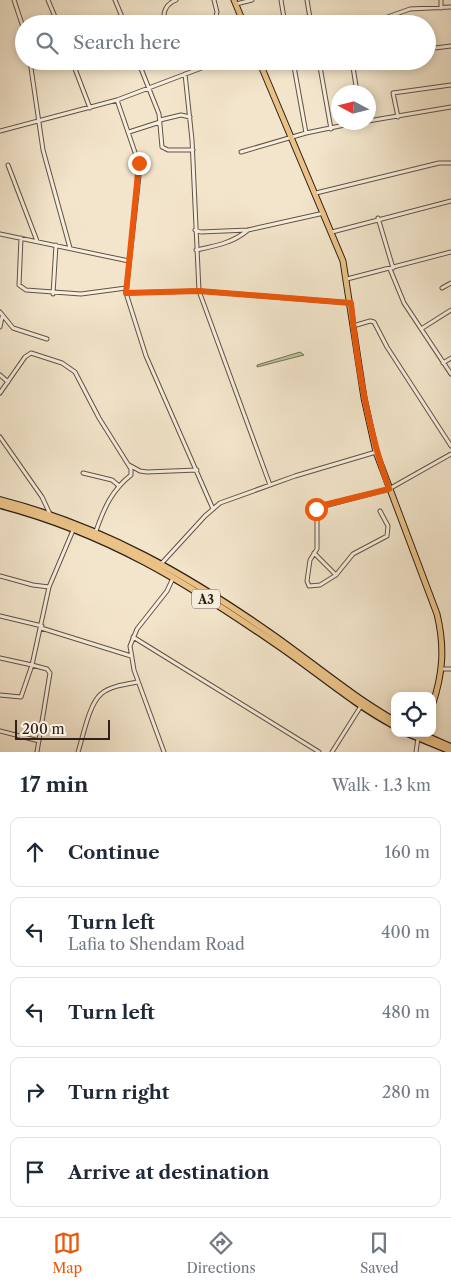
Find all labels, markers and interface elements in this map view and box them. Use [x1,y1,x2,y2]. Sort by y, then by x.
search box [15,15,436,70]
icon: search [33,29,61,57]
text: Search here [73,31,181,54]
north arrow [331,85,376,130]
route end [128,152,151,175]
route start [305,498,328,521]
road number: A3 [192,590,220,608]
map controls [391,692,436,737]
button: locate [391,692,436,737]
scale bar [15,717,110,740]
text: 200 m [22,720,65,738]
text: 17 min [20,772,88,797]
text: Walk · 1.3 km [332,775,431,795]
icon: ahead [21,838,49,866]
text: Continue [68,841,160,864]
text: 160 m [385,842,430,862]
text: Turn left [68,911,155,934]
icon: left [21,918,49,946]
text: 400 m [381,922,430,942]
text: Lafia to Shendam Road [68,934,245,954]
icon: left [21,998,49,1026]
text: Turn left [68,1001,155,1024]
text: 480 m [382,1002,430,1022]
icon: right [21,1078,49,1106]
text: Turn right [68,1081,169,1104]
text: 280 m [382,1082,430,1102]
icon: arrive [21,1158,49,1186]
text: Arrive at destination [68,1161,269,1184]
tab: Map [52,1229,82,1277]
tab: Directions [186,1229,256,1277]
tab: Saved [360,1229,399,1277]

